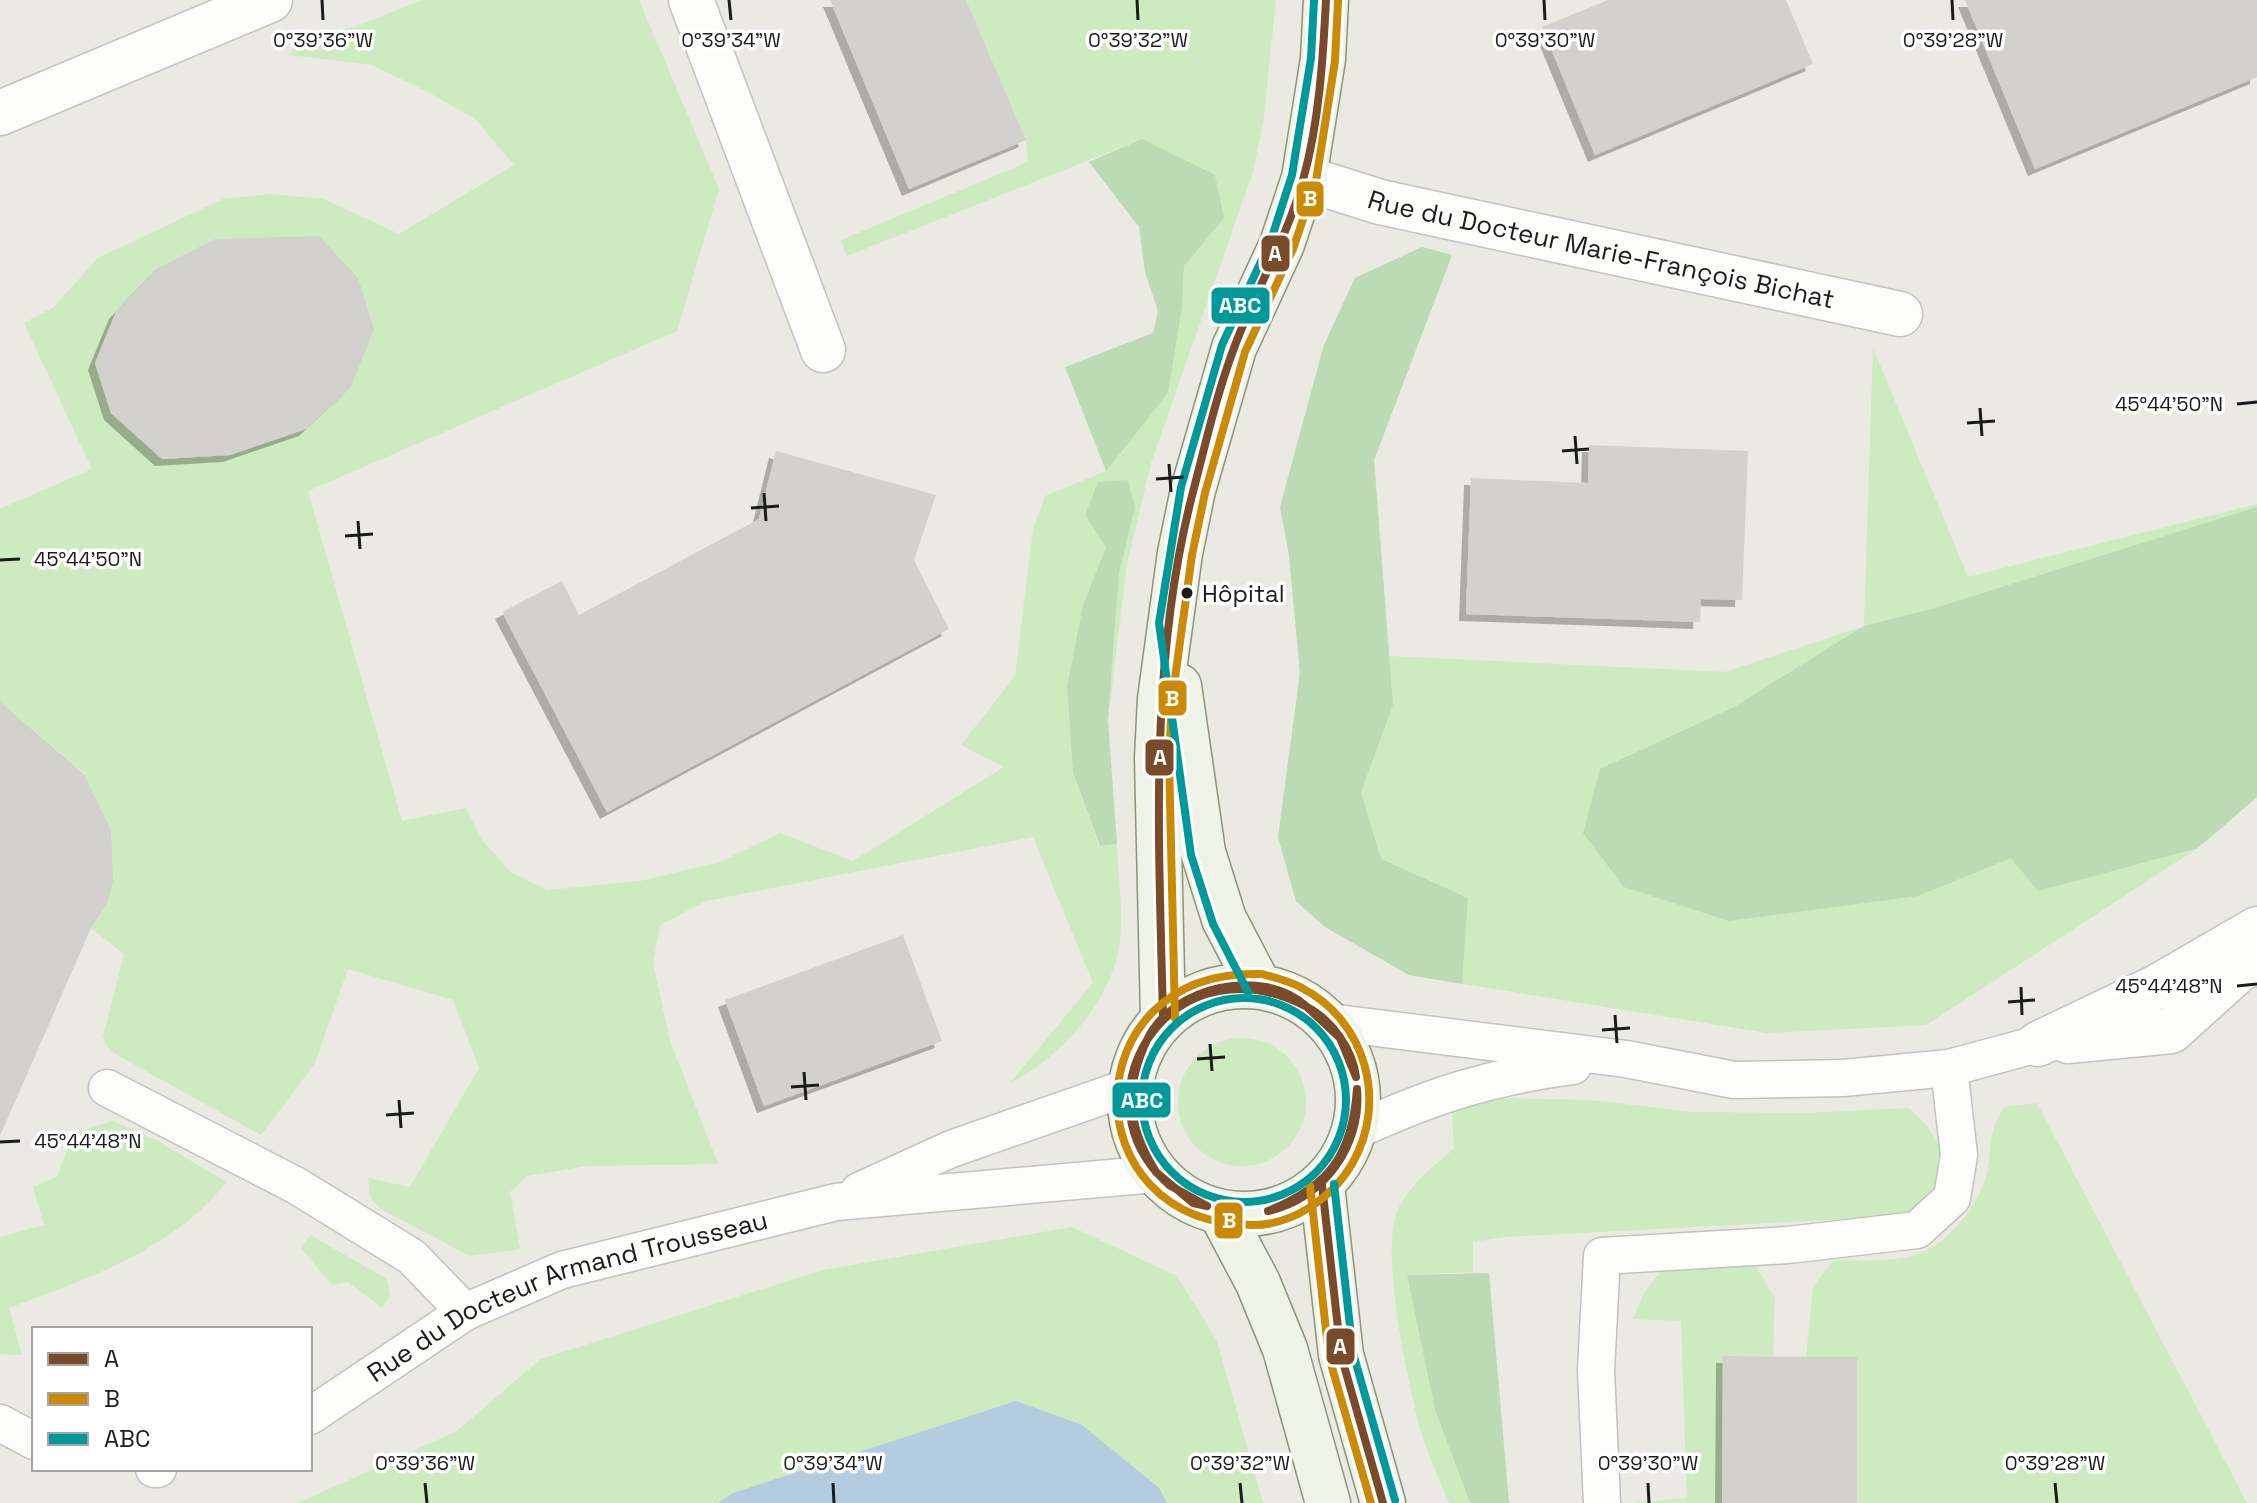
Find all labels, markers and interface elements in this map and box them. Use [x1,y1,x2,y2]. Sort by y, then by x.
text: 0°39'36"W [273,27,373,53]
text: 0°39'34"W [681,27,781,53]
text: 0°39'32"W [1088,27,1188,53]
text: 0°39'30"W [1495,27,1595,53]
text: 0°39'28"W [1903,27,2003,53]
line badge: B [1295,180,1325,218]
street label: Rue du Docteur Marie-François Bichat [1364,182,1838,316]
text: B [1303,184,1317,212]
line badge: A [1260,234,1291,273]
text: A [1268,239,1282,267]
line badge: ABC [1210,286,1271,325]
text: ABC [1219,291,1261,319]
text: 45°44'50"N [2115,391,2223,417]
text: 45°44'50"N [34,546,142,572]
place label: Hôpital [1202,578,1285,609]
marker: Hôpital [1179,585,1195,601]
line badge: B [1157,679,1188,717]
text: B [1165,684,1179,712]
line badge: A [1144,738,1175,777]
text: A [1153,743,1167,771]
text: 45°44'48"N [2115,973,2223,999]
line badge: ABC [1111,1081,1172,1119]
text: ABC [1121,1086,1163,1114]
text: 45°44'48"N [34,1128,142,1154]
line badge: B [1213,1201,1244,1240]
street label: Rue du Docteur Armand Trousseau [361,1203,771,1390]
text: B [1222,1206,1236,1234]
legend [32,1327,312,1471]
line badge: A [1325,1327,1356,1366]
text: A [1333,1332,1347,1360]
text: A [104,1343,119,1374]
text: B [104,1383,120,1414]
text: ABC [104,1423,150,1454]
text: 0°39'36"W [375,1450,475,1476]
text: 0°39'34"W [783,1450,883,1476]
text: 0°39'32"W [1190,1450,1290,1476]
text: 0°39'30"W [1598,1450,1698,1476]
text: 0°39'28"W [2005,1450,2105,1476]

